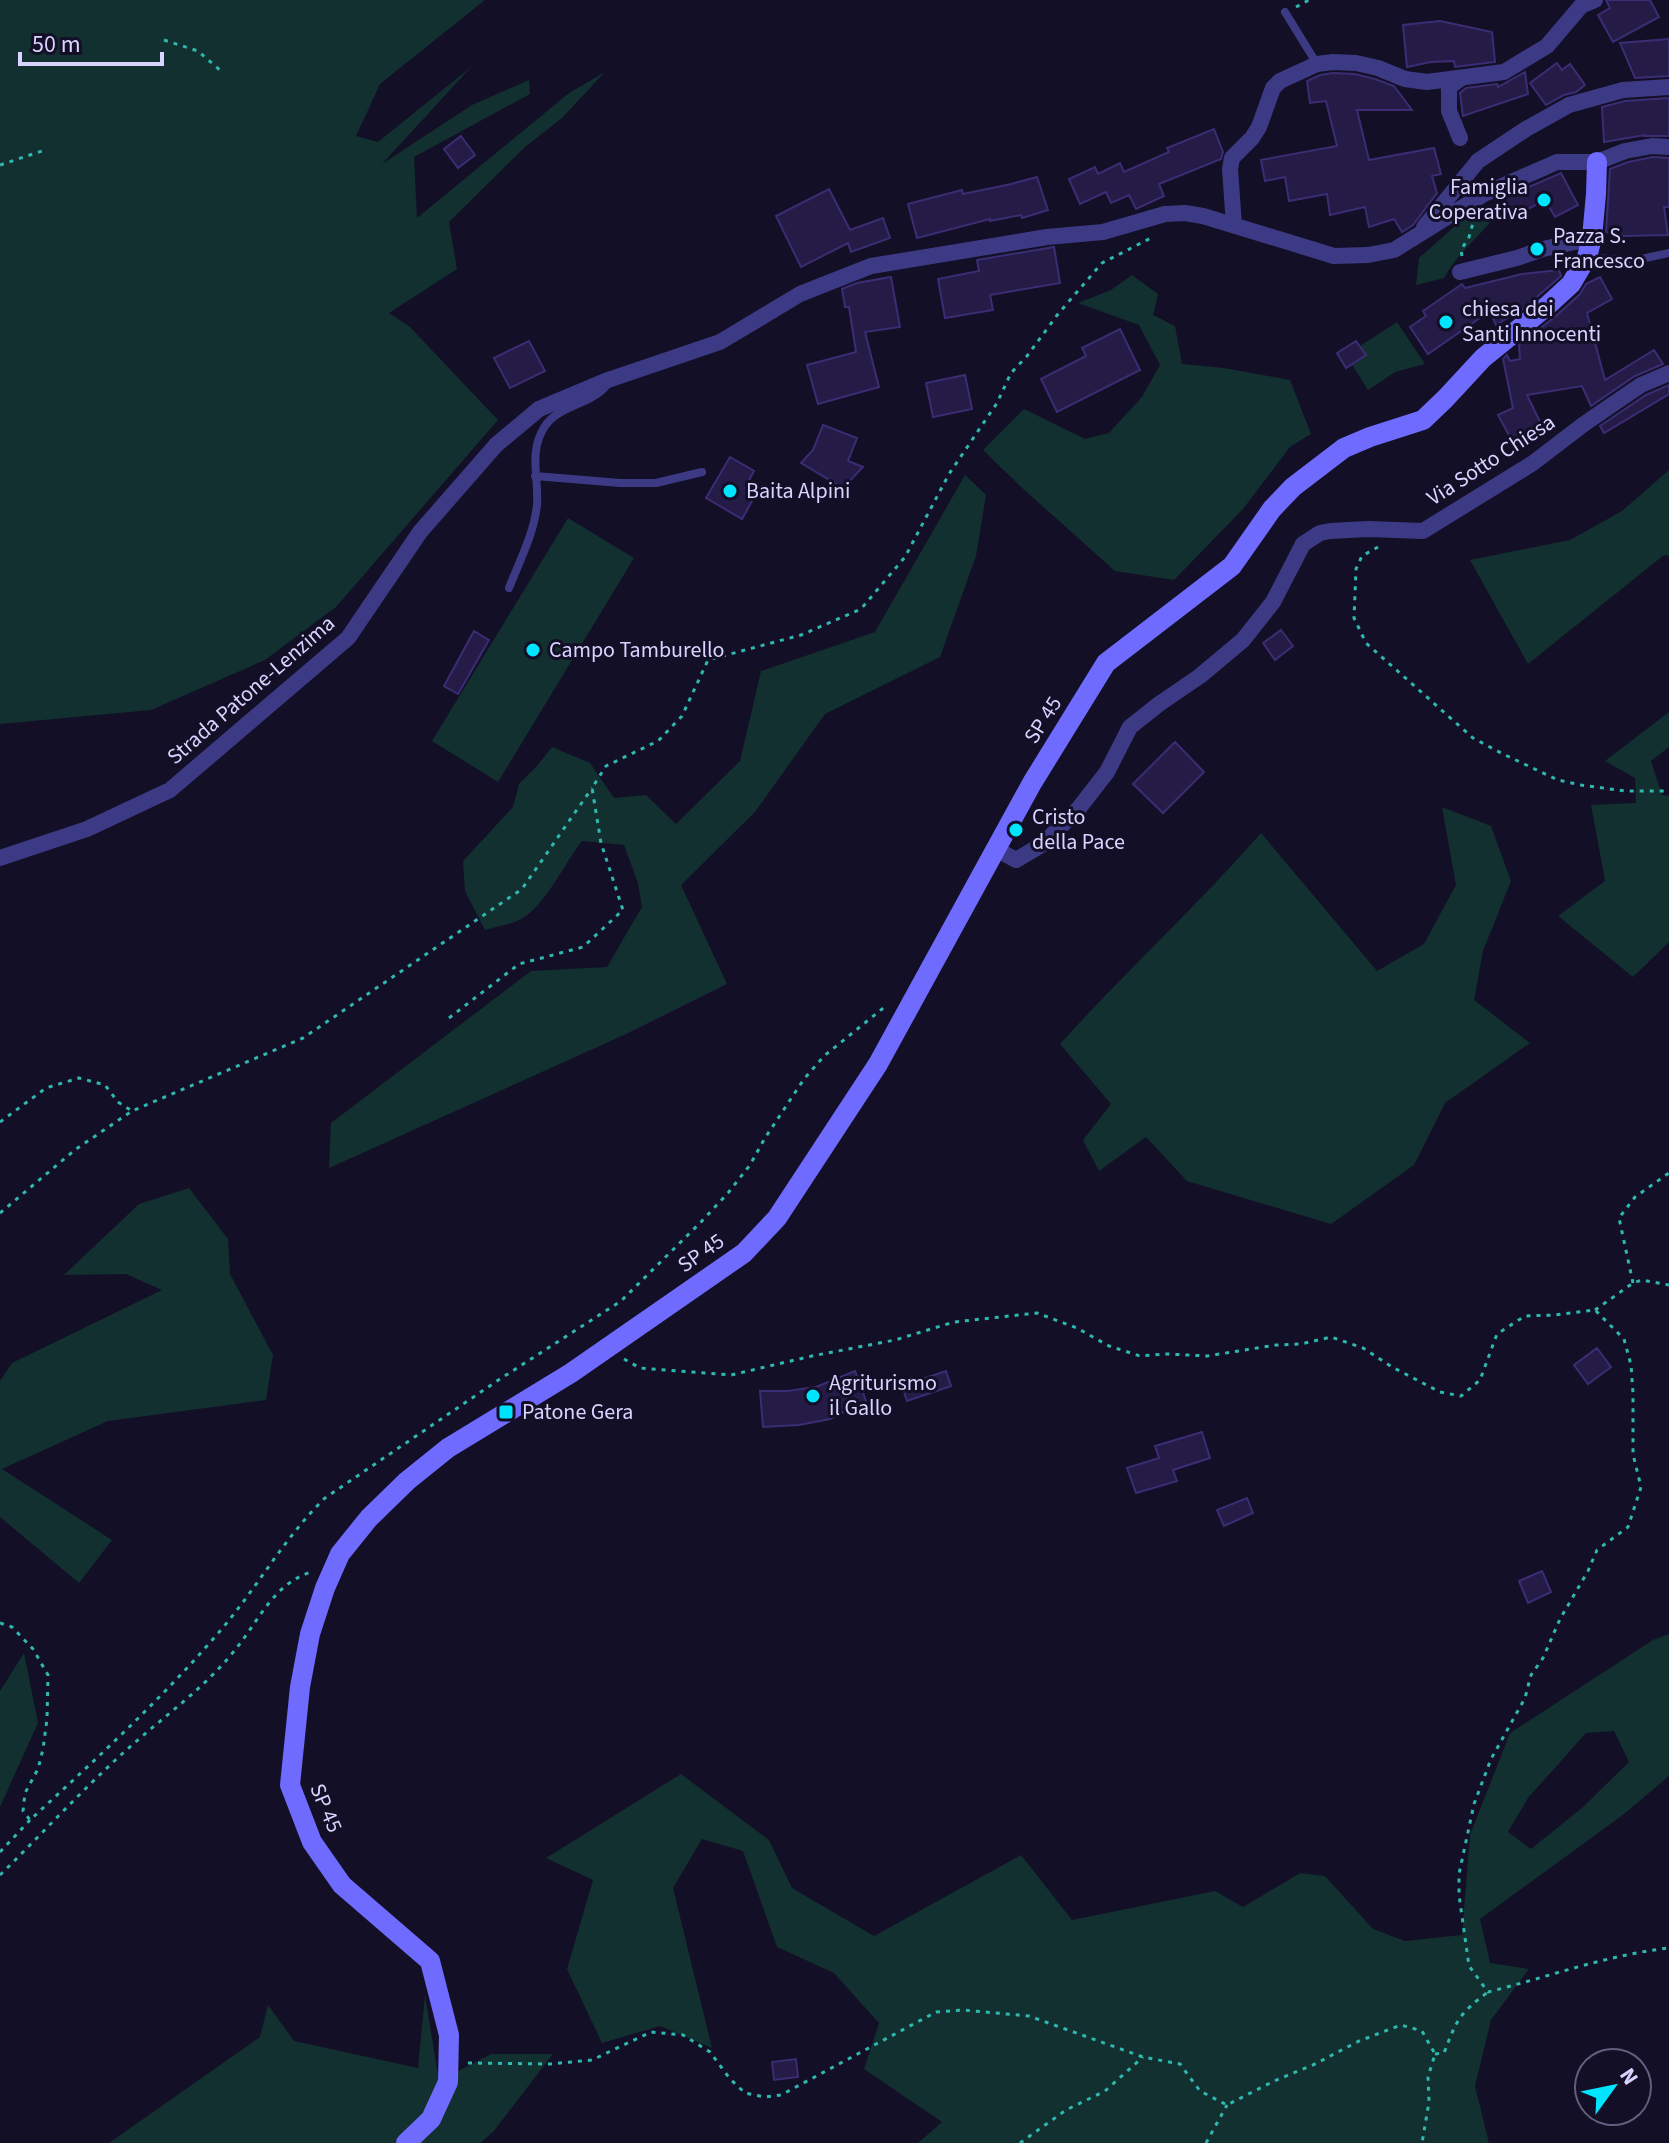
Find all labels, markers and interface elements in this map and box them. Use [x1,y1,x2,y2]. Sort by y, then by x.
scale bar [20,16,162,66]
text: 50 m [32,27,81,62]
place label: Famiglia Coperativa [1429,171,1528,228]
marker: Famiglia Coperativa [1535,191,1553,209]
place label: Pazza S. Francesco [1553,220,1645,277]
marker: Pazza S. Francesco [1528,240,1546,258]
place label: chiesa dei Santi Innocenti [1462,293,1601,350]
marker: chiesa dei Santi Innocenti [1437,313,1455,331]
street label: Via Sotto Chiesa [1421,407,1561,513]
place label: Baita Alpini [746,475,851,507]
marker: Baita Alpini [721,482,739,500]
street label: Strada Patone-Lenzima [160,608,342,772]
place label: Campo Tamburello [549,634,725,666]
marker: Campo Tamburello [524,641,542,659]
street label: SP 45 [1016,690,1070,750]
place label: Cristo della Pace [1032,801,1125,858]
marker: Cristo della Pace [1007,821,1025,839]
street label: SP 45 [671,1225,731,1281]
place label: Agriturismo il Gallo [829,1367,937,1424]
marker: Agriturismo il Gallo [804,1387,822,1405]
place label: Patone Gera [522,1396,633,1428]
marker: Patone Gera [497,1403,515,1421]
street label: SP 45 [301,1779,351,1837]
north arrow [1573,2047,1653,2127]
text: N [1612,2062,1646,2092]

